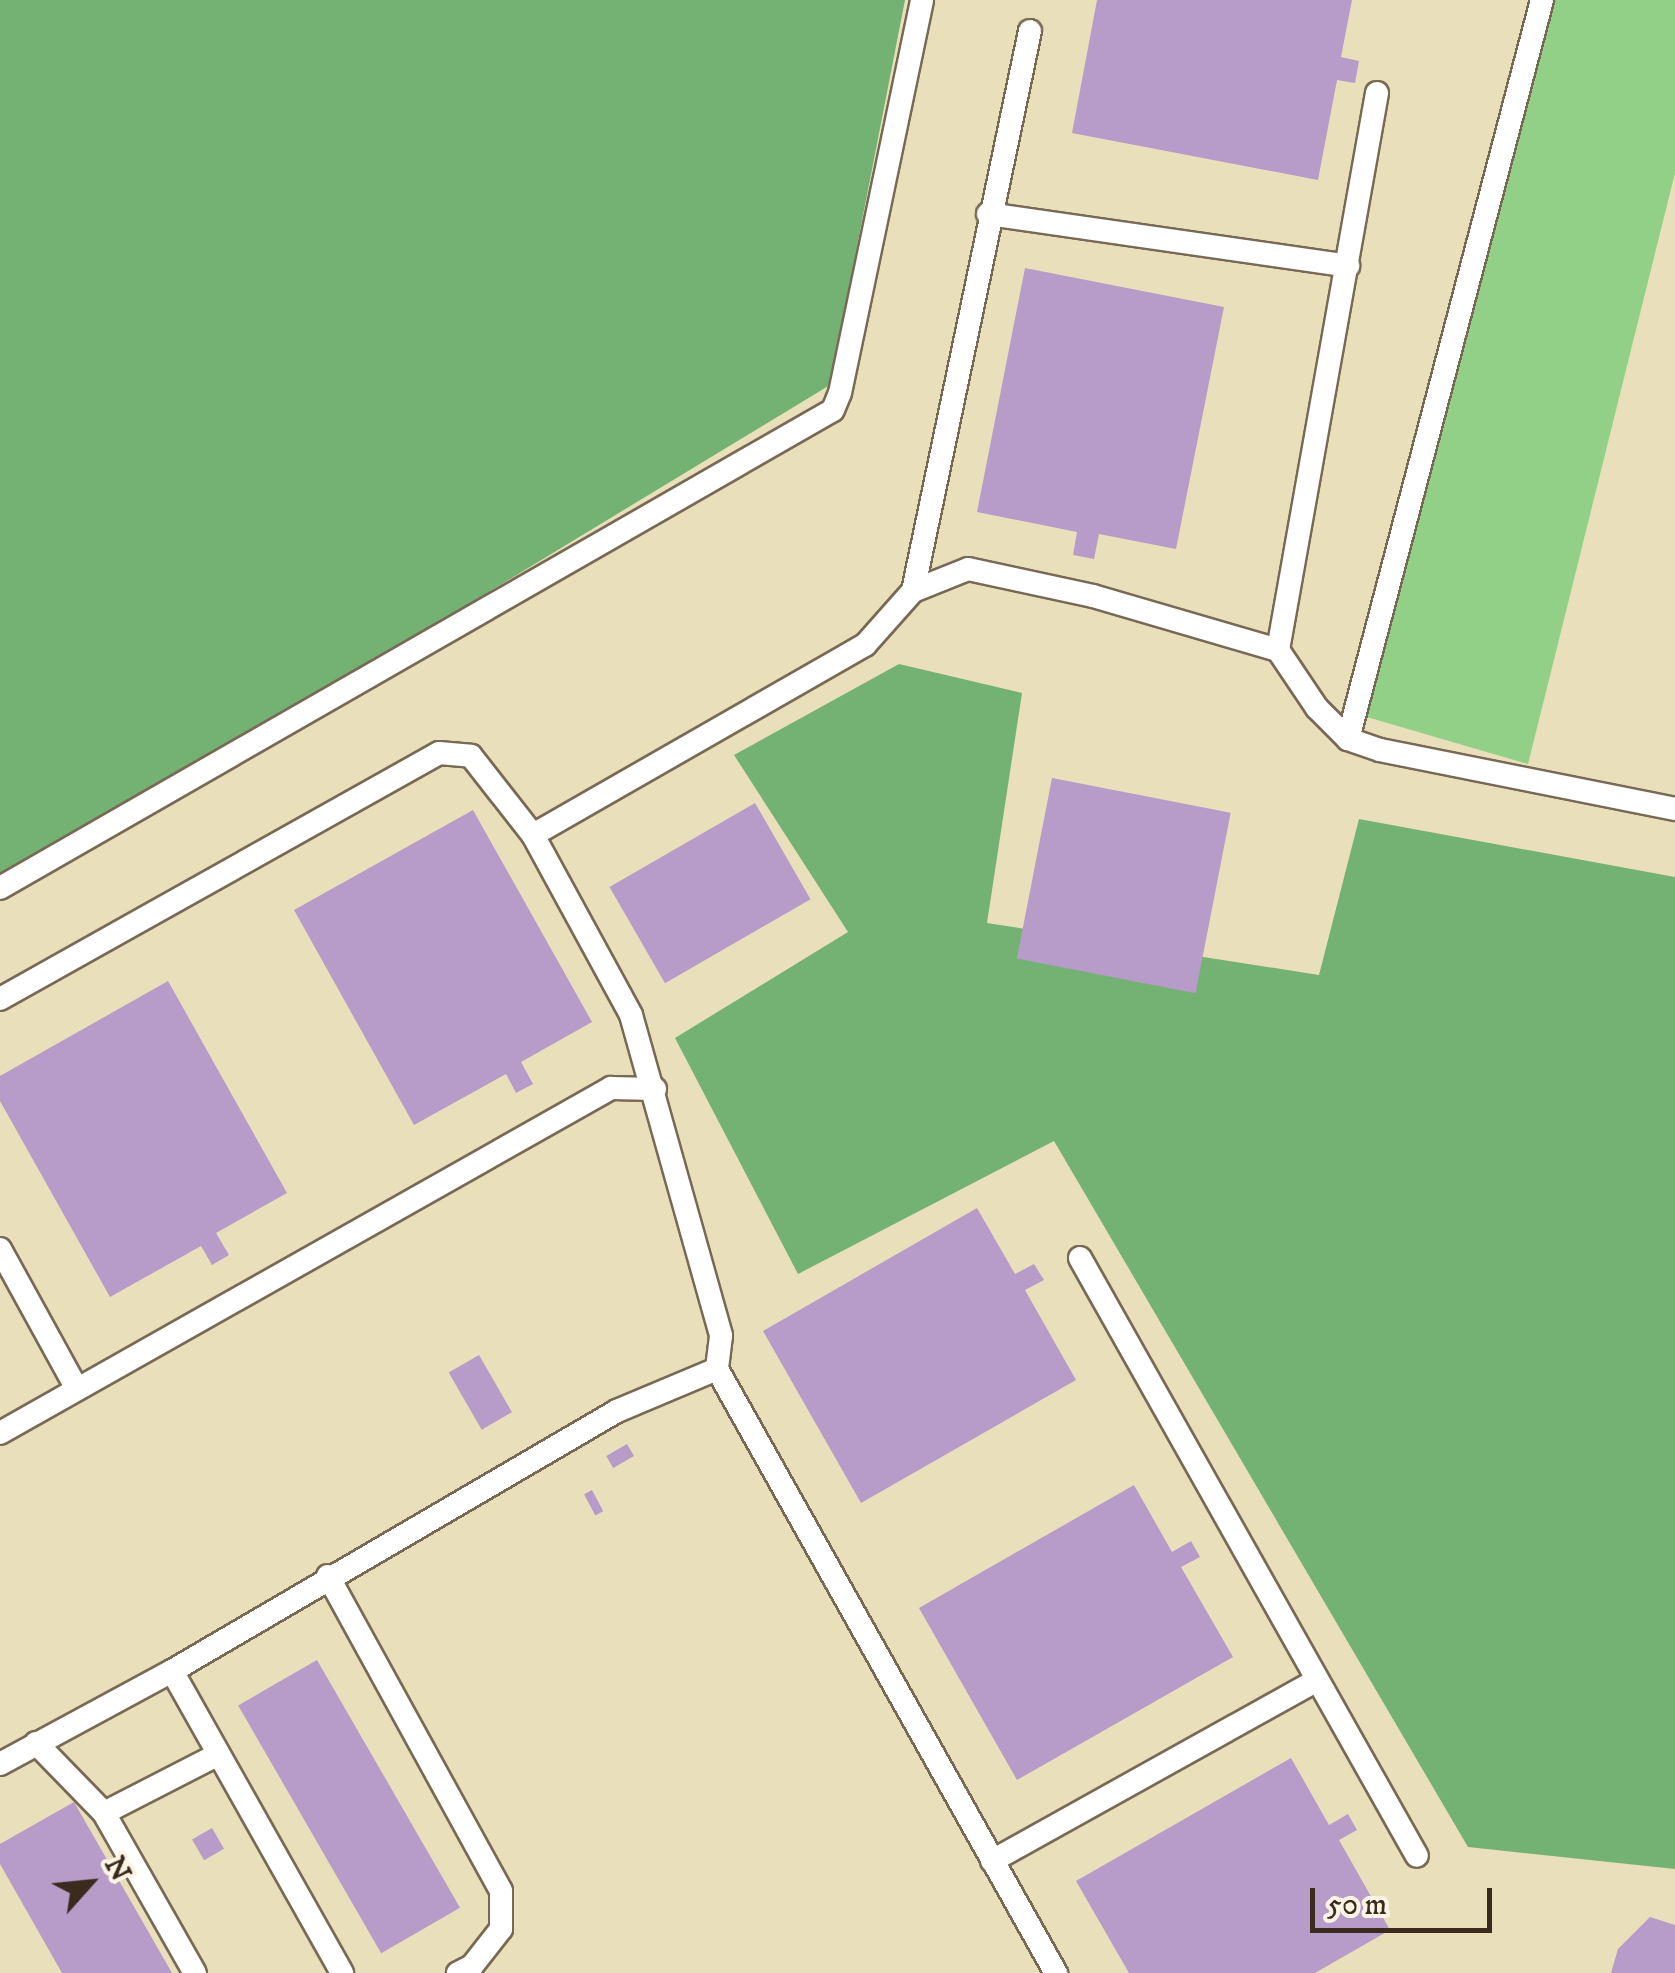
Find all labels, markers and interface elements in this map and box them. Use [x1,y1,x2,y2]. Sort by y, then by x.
north arrow [40,1833,140,1933]
text: N [96,1851,138,1887]
scale bar [1315,1868,1498,1930]
text: 50 m [1327,1887,1387,1924]

